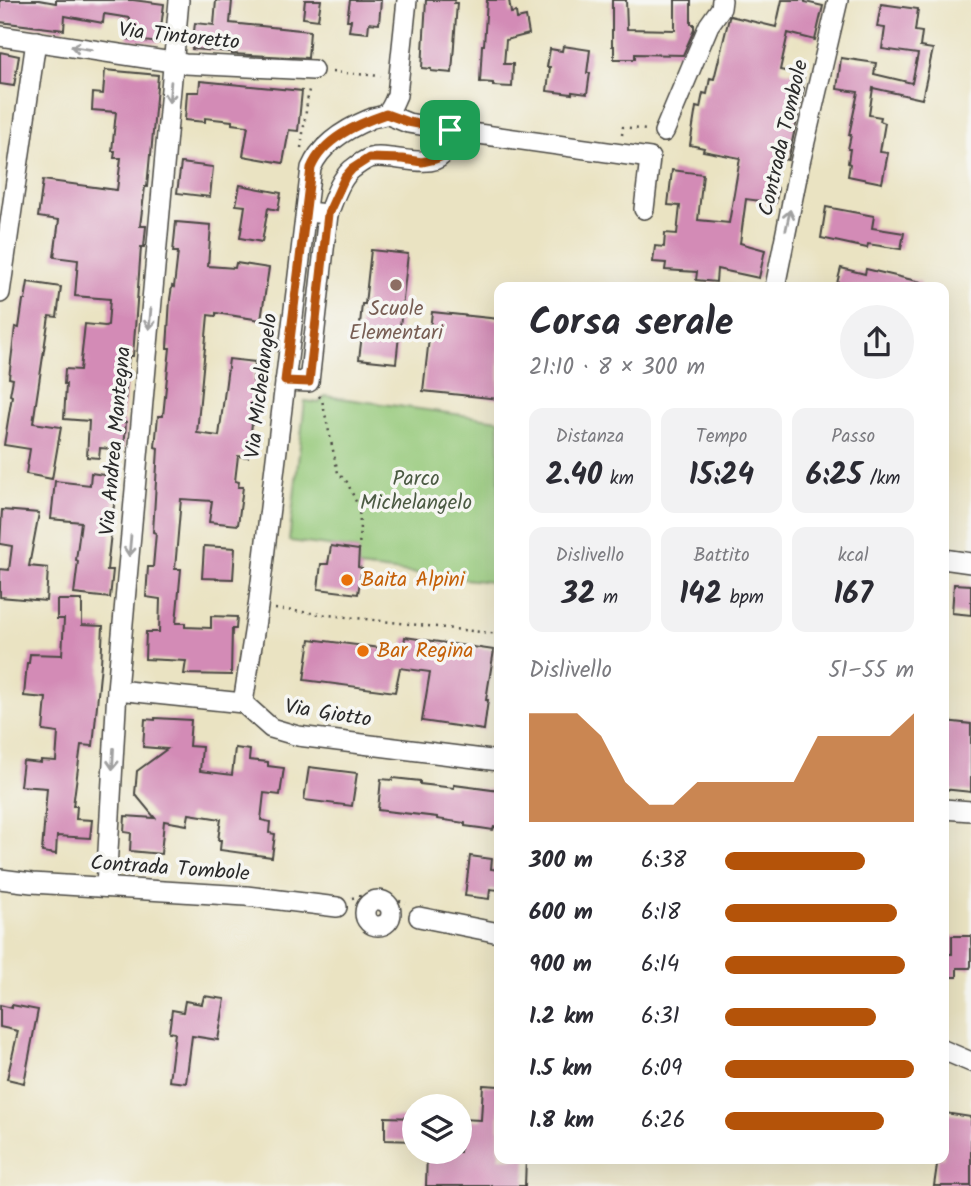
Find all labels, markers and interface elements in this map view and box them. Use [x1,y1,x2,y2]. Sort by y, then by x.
street label: Via Tintoretto [117,14,241,60]
one-way arrow [70,41,93,54]
street label: Contrada Tombole [750,56,818,219]
one-way arrow [163,81,176,103]
pin [420,100,480,160]
icon: arrive [431,111,469,149]
one-way arrow [782,209,796,232]
marker: Scuole Elementari [388,277,404,293]
place label: Scuole Elementari [349,293,444,350]
text: Corsa serale [529,294,733,354]
button: share [840,305,914,379]
one-way arrow [143,307,156,330]
street label: Via Michelangelo [237,311,287,461]
street label: Via Andrea Mantegna [91,345,141,537]
text: 21:10 · 8 × 300 m [529,350,705,386]
text: Distanza [556,422,624,452]
text: Tempo [696,422,747,452]
text: Passo [831,422,875,452]
text: 2.40 [546,452,602,500]
text: 15:24 [689,452,754,500]
text: 6:25 [806,452,862,500]
park label: Parco Michelangelo [360,463,472,520]
text: km [602,464,634,494]
text: /km [862,464,901,494]
one-way arrow [123,534,136,556]
text: Dislivello [556,541,624,571]
text: Battito [693,541,750,571]
text: kcal [838,541,869,571]
place label: Baita Alpini [361,564,466,597]
text: 32 [562,571,595,619]
text: 142 [679,571,722,619]
text: 167 [833,571,873,619]
marker: Baita Alpini [339,572,355,588]
text: m [595,583,618,613]
text: bpm [722,583,764,613]
place label: Bar Regina [377,635,473,668]
marker: Bar Regina [355,643,371,659]
text: Dislivello [529,653,612,689]
text: 51–55 m [828,653,914,689]
street label: Via Giotto [282,691,374,737]
one-way arrow [106,747,119,769]
text: 300 m [529,843,593,879]
text: 6:38 [641,843,686,879]
street label: Contrada Tombole [89,847,251,891]
text: 600 m [529,895,593,931]
text: 6:18 [641,895,681,931]
text: 900 m [529,947,592,983]
text: 6:14 [641,947,679,983]
text: 1.2 km [529,999,594,1035]
text: 6:31 [641,999,680,1035]
text: 1.5 km [529,1051,592,1087]
text: 6:09 [641,1051,682,1087]
map controls [402,1094,472,1164]
button: layers [402,1094,472,1164]
text: 1.8 km [529,1103,594,1139]
text: 6:26 [641,1103,686,1139]

